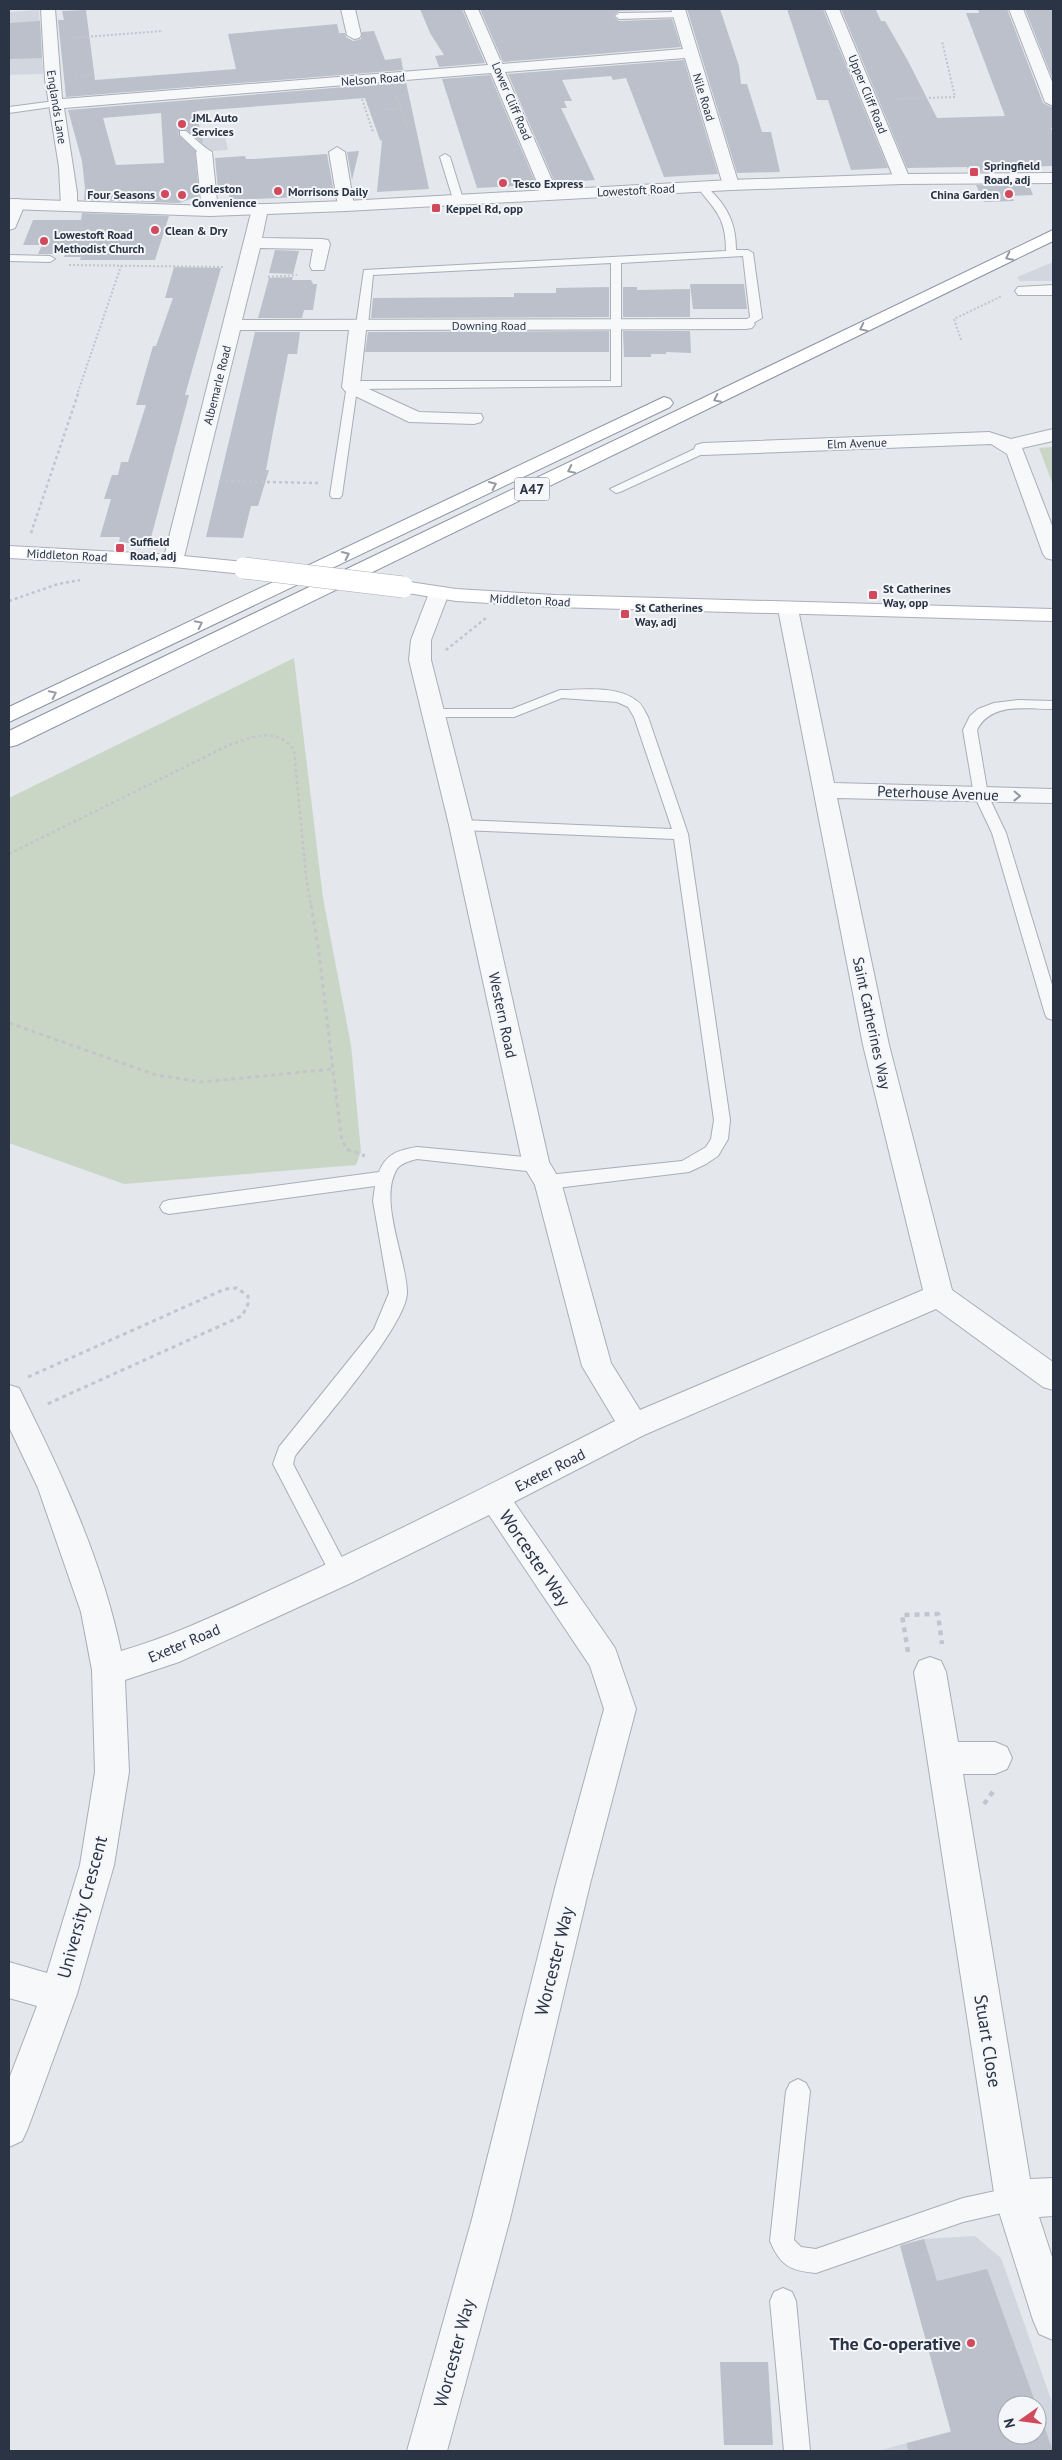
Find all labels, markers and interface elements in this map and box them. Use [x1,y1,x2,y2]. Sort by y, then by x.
street label: Upper Cliff Road [845,52,891,136]
street label: Lower Cliff Road [489,60,535,142]
street label: Englands Lane [44,69,70,145]
street label: Nelson Road [340,69,406,89]
street label: Nile Road [690,71,718,123]
place label: JML Auto Services [191,110,239,139]
marker: JML Auto Services [176,118,188,130]
place label: Springfield Road, adj [984,158,1040,187]
marker: Springfield Road, adj [968,166,980,178]
place label: Tesco Express [513,176,583,191]
marker: Tesco Express [497,177,509,189]
street label: Lowestoft Road [597,180,675,200]
place label: Gorleston Convenience [192,181,257,210]
place label: Morrisons Daily [288,184,368,199]
marker: Morrisons Daily [272,185,284,197]
place label: Four Seasons [87,187,155,202]
place label: China Garden [931,187,999,202]
marker: Four Seasons [159,188,171,200]
marker: China Garden [1003,188,1015,200]
marker: Gorleston Convenience [176,189,188,201]
place label: Keppel Rd, opp [446,201,523,216]
marker: Keppel Rd, opp [430,202,442,214]
place label: Clean & Dry [165,223,228,238]
marker: Clean & Dry [149,224,161,236]
place label: Lowestoft Road Methodist Church [54,227,144,256]
marker: Lowestoft Road Methodist Church [38,235,50,247]
one-way arrow [1006,250,1015,260]
street label: Downing Road [452,318,526,333]
one-way arrow [859,322,868,332]
street label: Albemarle Road [200,344,234,426]
one-way arrow [713,393,722,403]
street label: Elm Avenue [827,434,887,452]
one-way arrow [567,464,576,474]
road number: A47 [514,478,550,500]
one-way arrow [488,481,497,491]
place label: Suffield Road, adj [130,534,176,563]
marker: Suffield Road, adj [114,542,126,554]
street label: Middleton Road [26,545,108,565]
one-way arrow [341,550,350,561]
place label: St Catherines Way, opp [883,581,951,610]
marker: St Catherines Way, opp [867,589,879,601]
street label: Middleton Road [489,590,571,610]
place label: St Catherines Way, adj [635,600,703,629]
marker: St Catherines Way, adj [619,608,631,620]
one-way arrow [194,620,203,631]
one-way arrow [48,690,57,701]
street label: Peterhouse Avenue [877,781,999,805]
one-way arrow [1013,790,1021,801]
street label: Saint Catherines Way [849,955,895,1091]
street label: Western Road [485,970,521,1060]
street label: Exeter Road [512,1444,588,1496]
street label: Worcester Way [494,1505,576,1611]
street label: Exeter Road [145,1619,223,1667]
street label: University Crescent [52,1833,112,1981]
street label: Worcester Way [529,1904,579,2018]
street label: Stuart Close [969,1993,1007,2089]
street label: Worcester Way [428,2296,480,2410]
place label: The Co-operative [829,2332,961,2355]
marker: The Co-operative [965,2337,977,2349]
north arrow [997,2395,1047,2445]
text: N [1000,2417,1019,2430]

